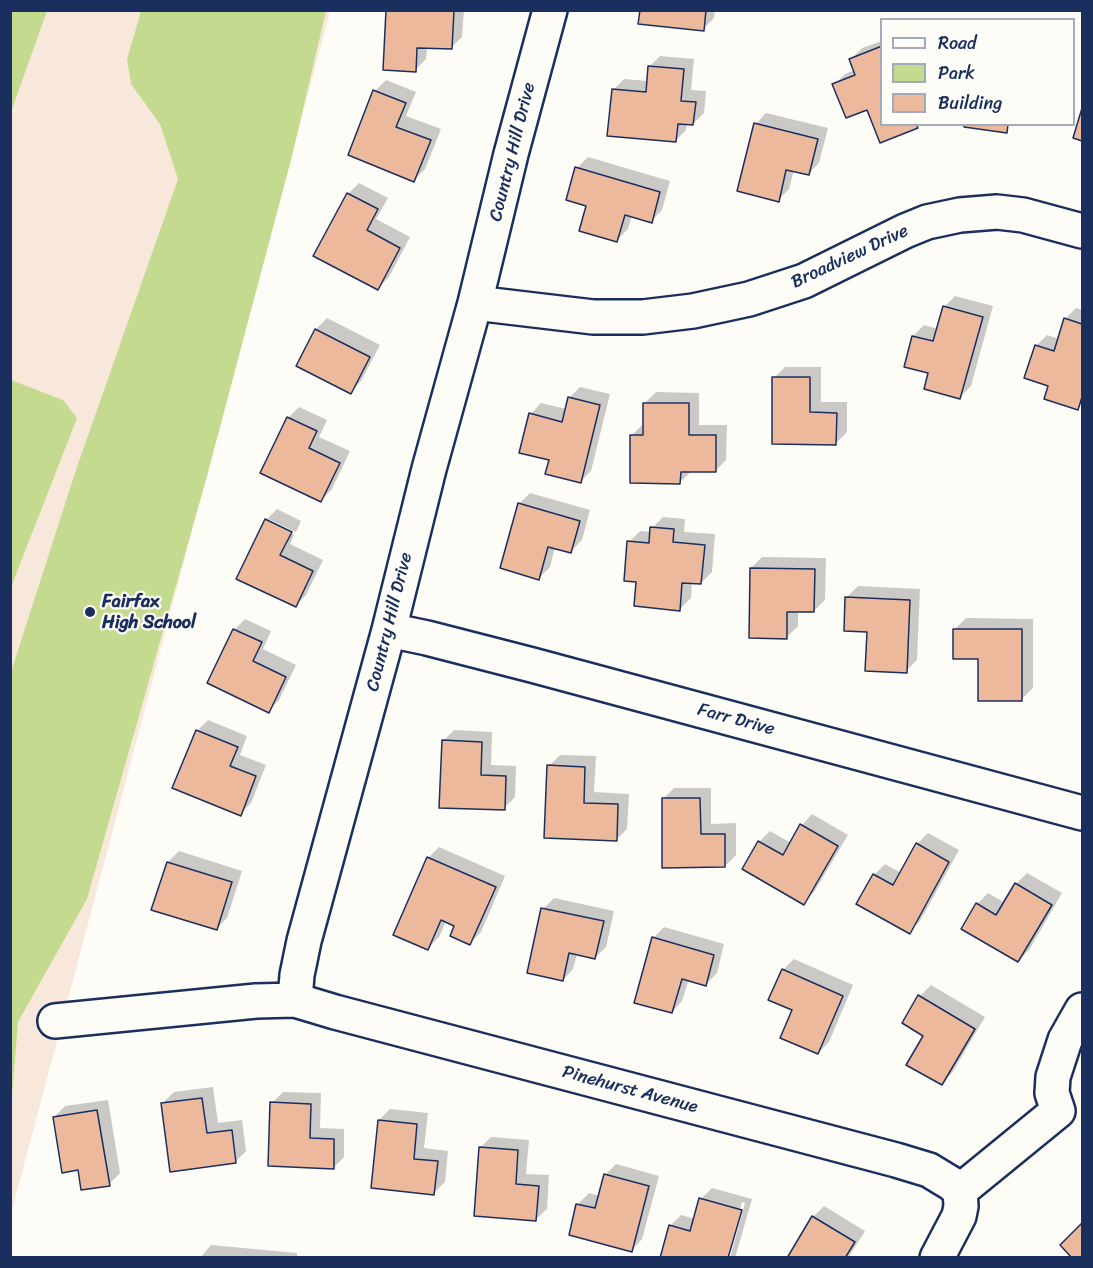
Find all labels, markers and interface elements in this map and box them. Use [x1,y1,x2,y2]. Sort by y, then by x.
legend [880,18,1075,126]
text: Road [938,27,977,59]
text: Park [938,57,975,89]
street label: Country Hill Drive [485,80,541,224]
text: Building [938,87,1002,119]
street label: Broadview Drive [788,220,912,294]
street label: Country Hill Drive [362,550,418,694]
place label: Fairfax High School [102,591,196,634]
marker: Fairfax High School [83,605,97,619]
street label: Farr Drive [695,699,777,741]
street label: Pinehurst Avenue [560,1062,700,1118]

